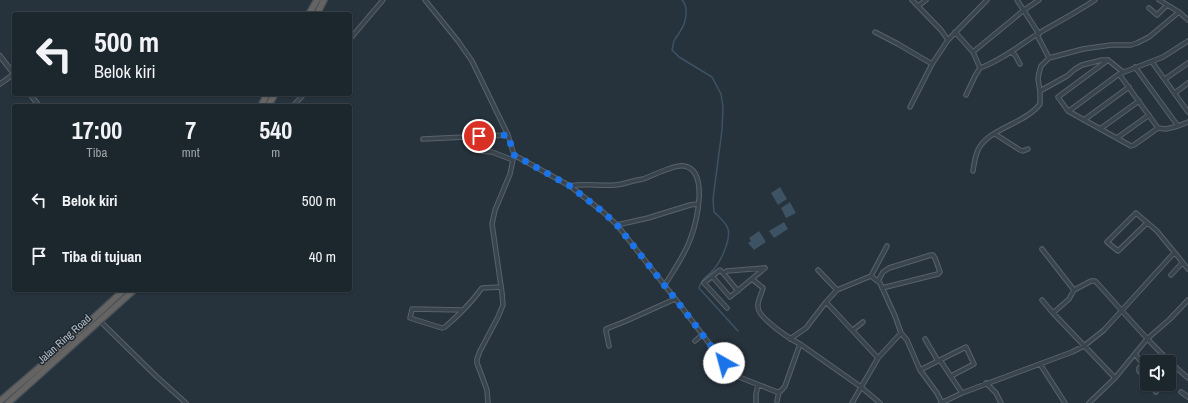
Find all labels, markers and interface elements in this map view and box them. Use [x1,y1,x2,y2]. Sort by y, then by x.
text: 500 m [94,23,159,61]
icon: left [28,28,80,80]
text: Belok kiri [94,59,156,84]
text: 17:00 [72,114,122,146]
text: 7 [185,114,196,146]
text: 540 [259,114,292,146]
pin [462,119,496,153]
icon: arrive [468,125,490,147]
text: Tiba [86,144,107,161]
text: mnt [182,144,200,161]
text: m [271,144,280,161]
icon: left [28,189,50,211]
text: Belok kiri [62,190,117,211]
text: 500 m [302,190,336,211]
icon: arrive [28,245,50,267]
text: Tiba di tujuan [62,246,142,267]
text: 40 m [309,246,336,267]
street label: Jalan Ring Road [34,311,94,367]
position arrow [703,342,745,384]
map controls [1140,355,1176,391]
button: sound [1140,355,1176,391]

